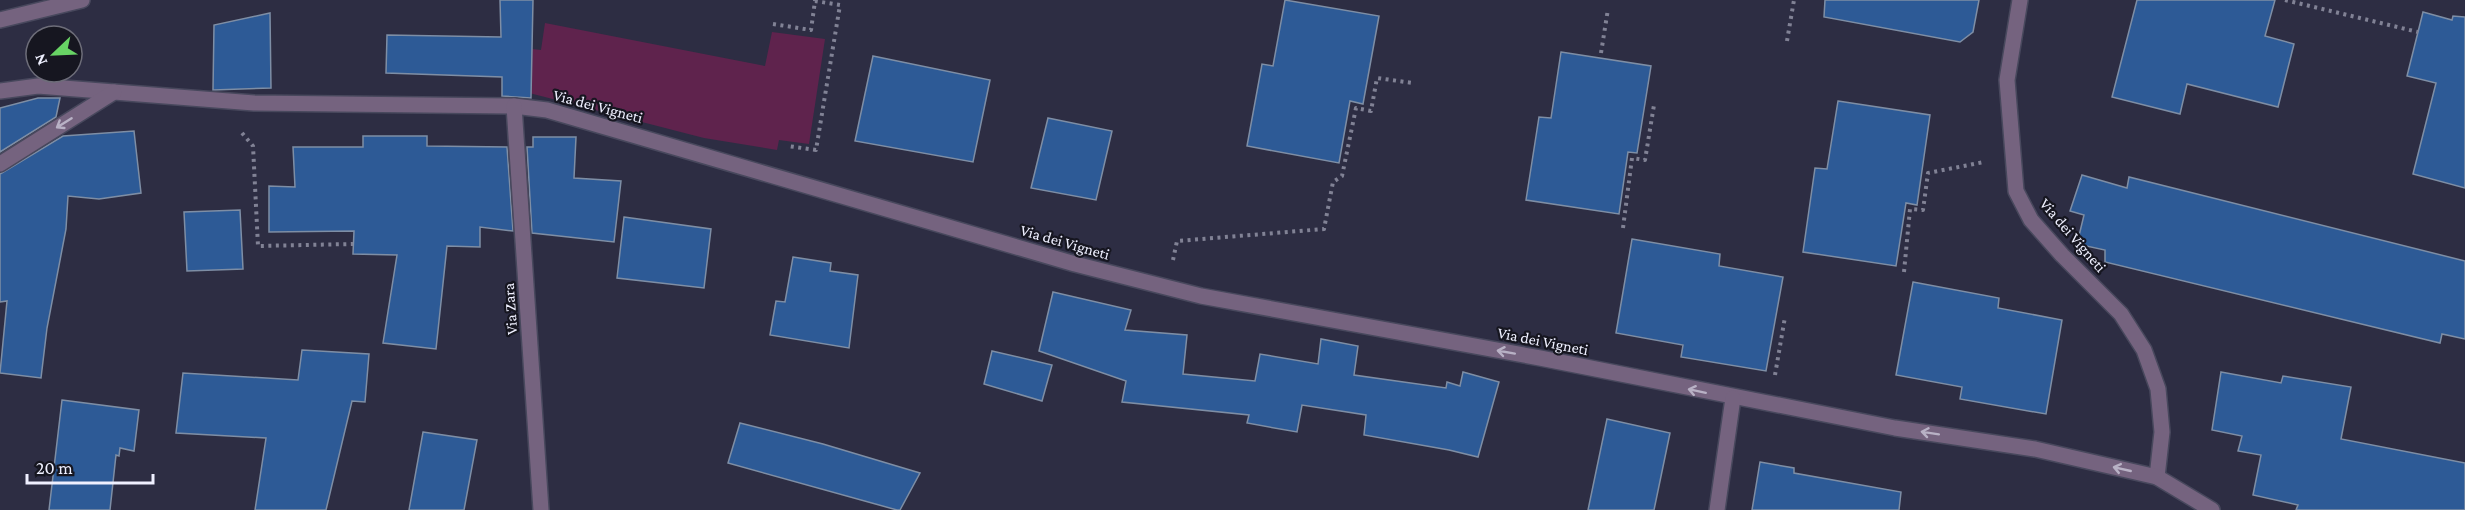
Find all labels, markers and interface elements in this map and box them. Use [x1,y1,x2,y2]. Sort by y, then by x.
north arrow [24,24,84,84]
text: N [31,51,51,68]
street label: Via dei Vigneti [551,86,645,127]
one-way arrow [56,118,73,130]
street label: Via dei Vigneti [2036,195,2110,276]
street label: Via dei Vigneti [1018,221,1112,264]
street label: Via Zara [500,282,520,336]
street label: Via dei Vigneti [1496,324,1590,359]
one-way arrow [1496,346,1516,357]
one-way arrow [1688,385,1707,396]
one-way arrow [1920,428,1940,439]
scale bar [27,447,153,485]
text: 20 m [36,458,73,478]
one-way arrow [2112,462,2131,474]

